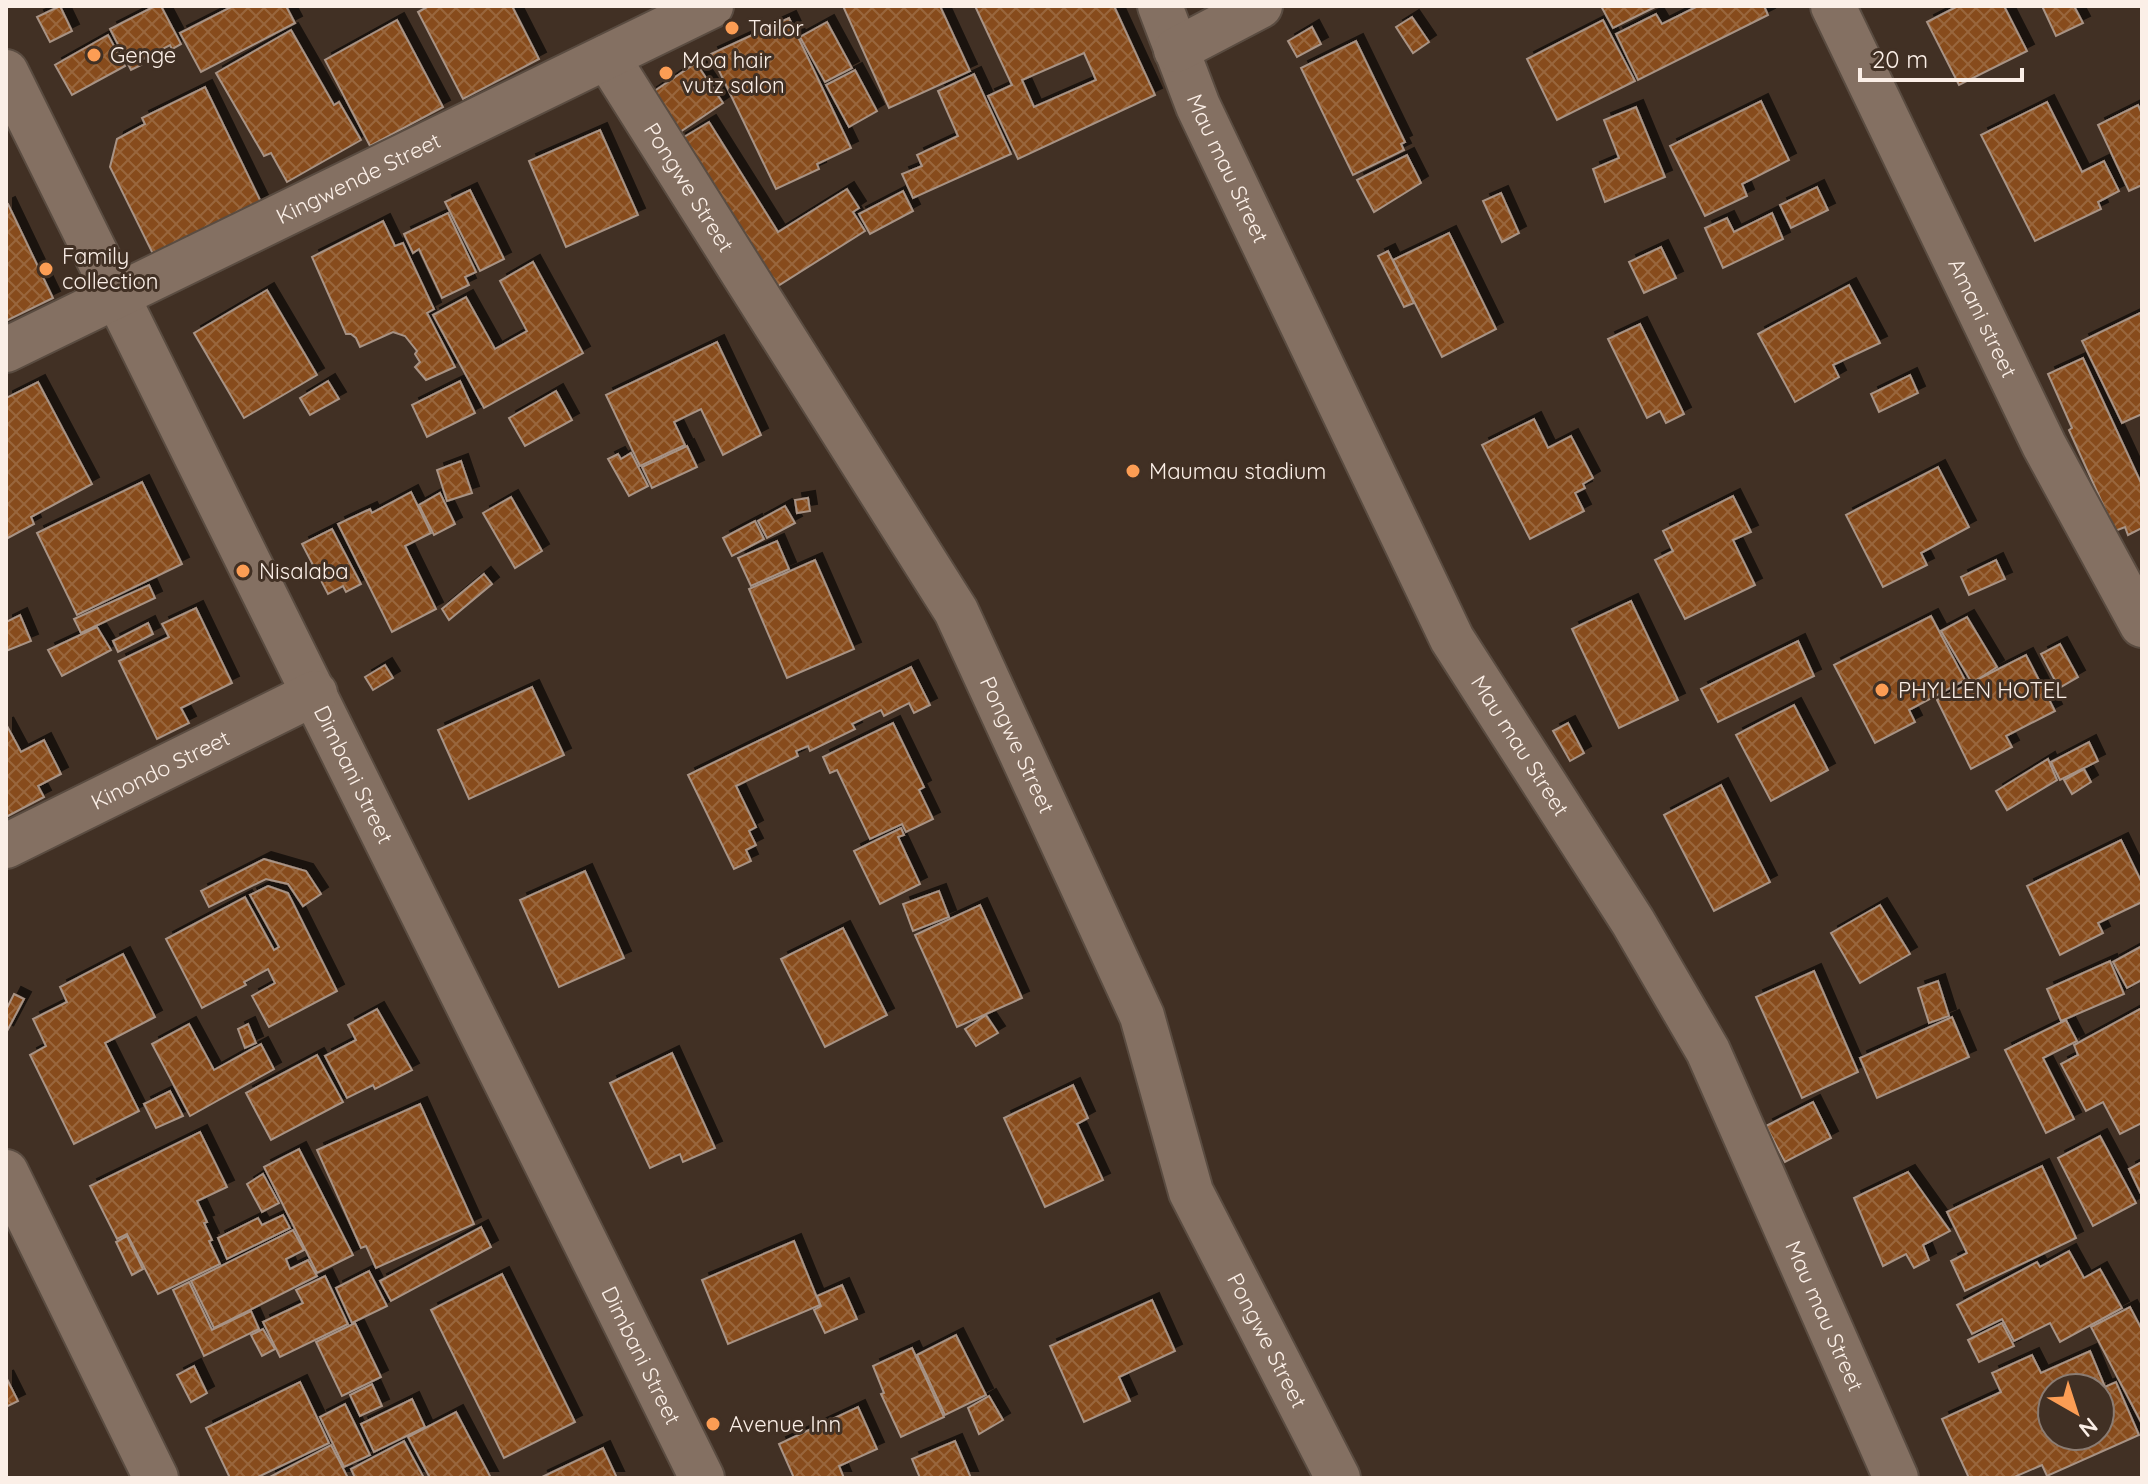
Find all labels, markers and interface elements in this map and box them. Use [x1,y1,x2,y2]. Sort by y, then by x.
place label: Tailor [748,14,804,42]
marker: Tailor [723,19,741,37]
scale bar [1860,32,2022,82]
place label: Genge [110,41,176,69]
text: 20 m [1872,44,1928,74]
marker: Genge [85,46,103,64]
place label: Moa hair vutz salon [682,46,785,99]
marker: Moa hair vutz salon [657,64,675,82]
street label: Mau mau Street [1181,90,1275,247]
street label: Pongwe Street [638,117,740,257]
street label: Kingwende Street [271,126,445,230]
place label: Family collection [62,242,159,295]
street label: Amani street [1942,254,2024,382]
marker: Family collection [37,260,55,278]
place label: Maumau stadium [1149,457,1326,485]
marker: Maumau stadium [1124,462,1142,480]
place label: Nisalaba [259,557,349,585]
marker: Nisalaba [234,562,252,580]
street label: Mau mau Street [1465,670,1576,821]
street label: Pongwe Street [974,672,1061,818]
place label: PHYLLEN HOTEL [1898,676,2067,704]
marker: PHYLLEN HOTEL [1873,681,1891,699]
street label: Dimbani Street [308,701,400,848]
street label: Kinondo Street [86,724,234,816]
street label: Mau mau Street [1779,1236,1870,1396]
street label: Pongwe Street [1221,1268,1314,1413]
street label: Dimbani Street [595,1282,687,1429]
north arrow [2036,1372,2116,1452]
place label: Avenue Inn [729,1410,841,1438]
text: N [2073,1412,2104,1444]
marker: Avenue Inn [704,1415,722,1433]

